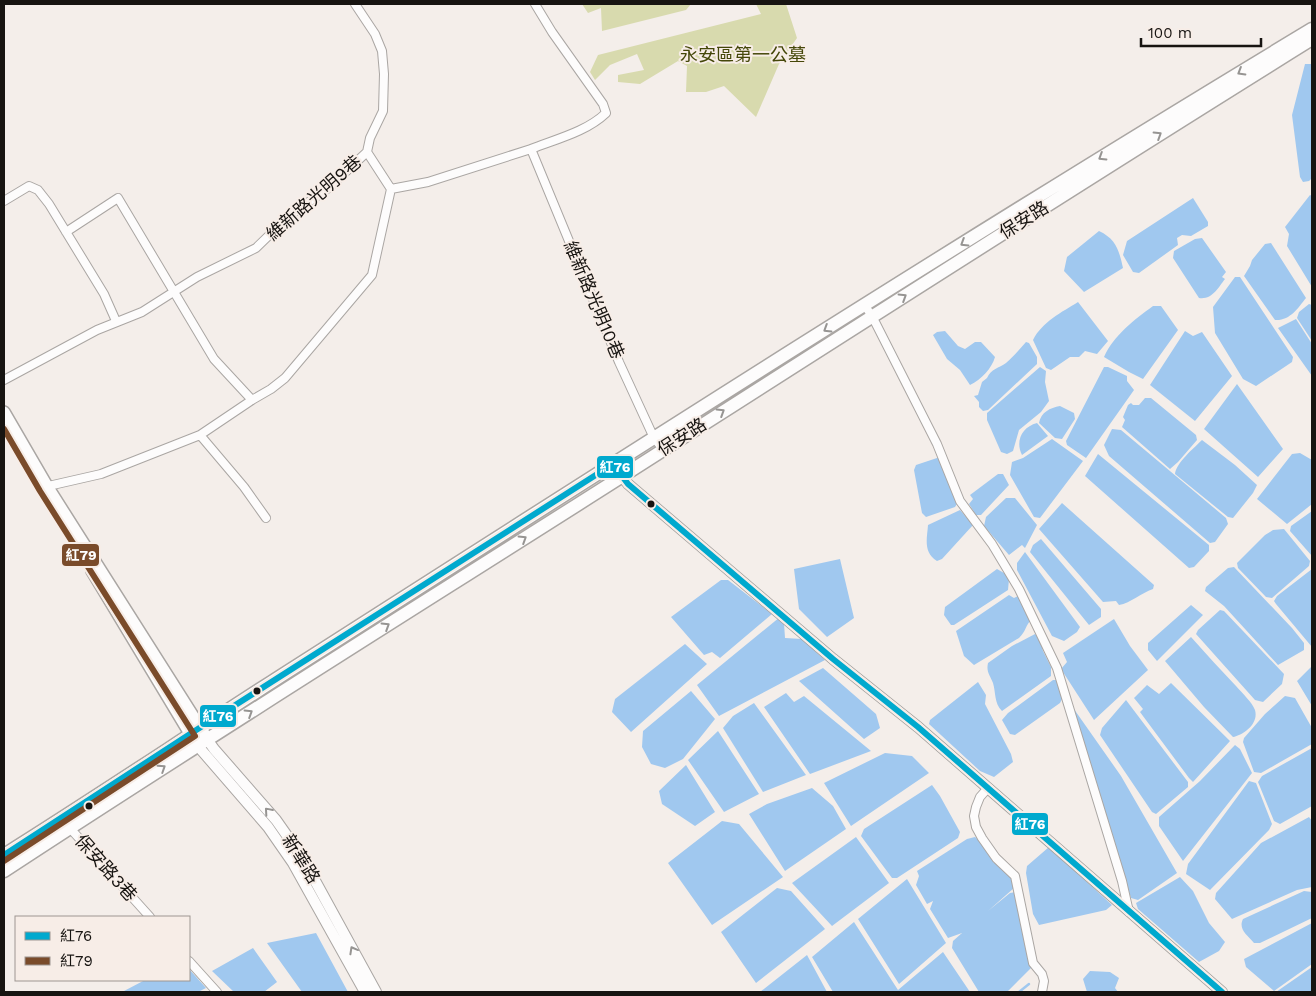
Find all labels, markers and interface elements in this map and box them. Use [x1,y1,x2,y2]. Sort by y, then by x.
scale bar [1141,15,1261,47]
text: 100 m [1148,24,1192,42]
park label: 永安區第一公墓 [680,44,806,65]
one-way arrow [1237,65,1246,75]
one-way arrow [1153,132,1162,141]
street label: 維新路光明9巷 [262,151,366,245]
one-way arrow [1099,151,1108,160]
street label: 保安路 [995,196,1052,243]
one-way arrow [961,237,970,247]
street label: 維新路光明10巷 [560,238,629,362]
one-way arrow [897,293,906,303]
one-way arrow [823,323,832,333]
one-way arrow [716,409,725,418]
street label: 保安路 [653,413,710,460]
line badge: 紅76 [596,455,634,479]
text: 紅76 [600,459,631,475]
unlabelled marker [646,499,656,509]
one-way arrow [518,535,527,545]
line badge: 紅79 [61,543,100,567]
text: 紅79 [65,547,97,563]
one-way arrow [381,622,390,632]
unlabelled marker [252,686,262,696]
line badge: 紅76 [199,704,237,728]
text: 紅76 [203,708,234,724]
one-way arrow [243,709,252,719]
one-way arrow [156,765,166,774]
unlabelled marker [84,801,94,811]
one-way arrow [265,808,274,817]
line badge: 紅76 [1011,812,1049,836]
text: 紅76 [1015,816,1046,832]
street label: 保安路3巷 [71,830,142,905]
street label: 新華路 [278,830,325,887]
legend [15,916,190,981]
text: 紅76 [60,927,92,945]
one-way arrow [349,946,359,955]
text: 紅79 [60,952,93,970]

